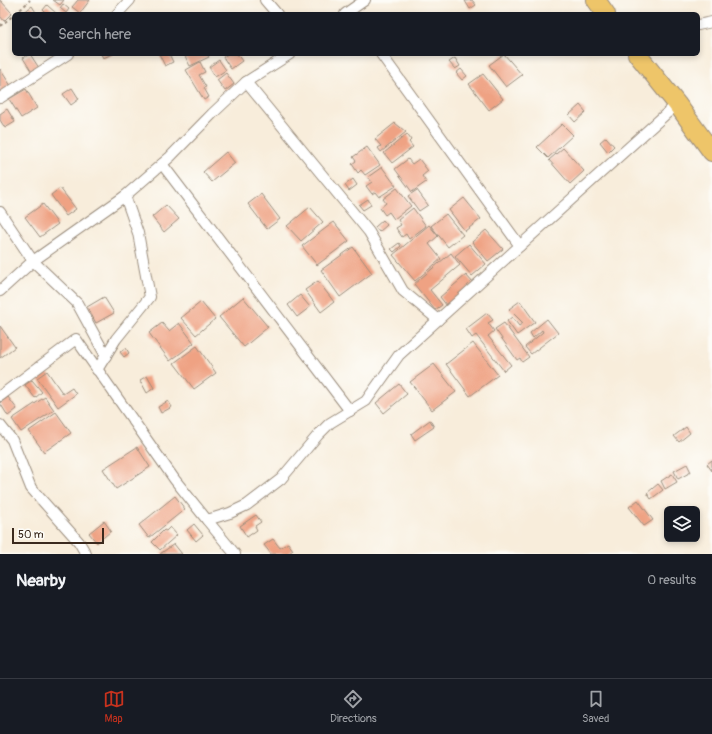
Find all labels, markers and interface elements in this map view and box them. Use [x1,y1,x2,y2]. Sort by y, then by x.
search box [12,12,700,56]
icon: search [26,23,48,45]
text: Search here [58,25,131,44]
map controls [664,506,700,542]
button: layers [664,506,700,542]
scale bar [12,526,104,545]
text: 50 m [18,528,44,541]
text: Nearby [16,570,65,591]
text: 0 results [647,572,696,588]
tab: Map [103,688,125,725]
tab: Directions [330,688,377,725]
tab: Saved [582,688,609,725]

